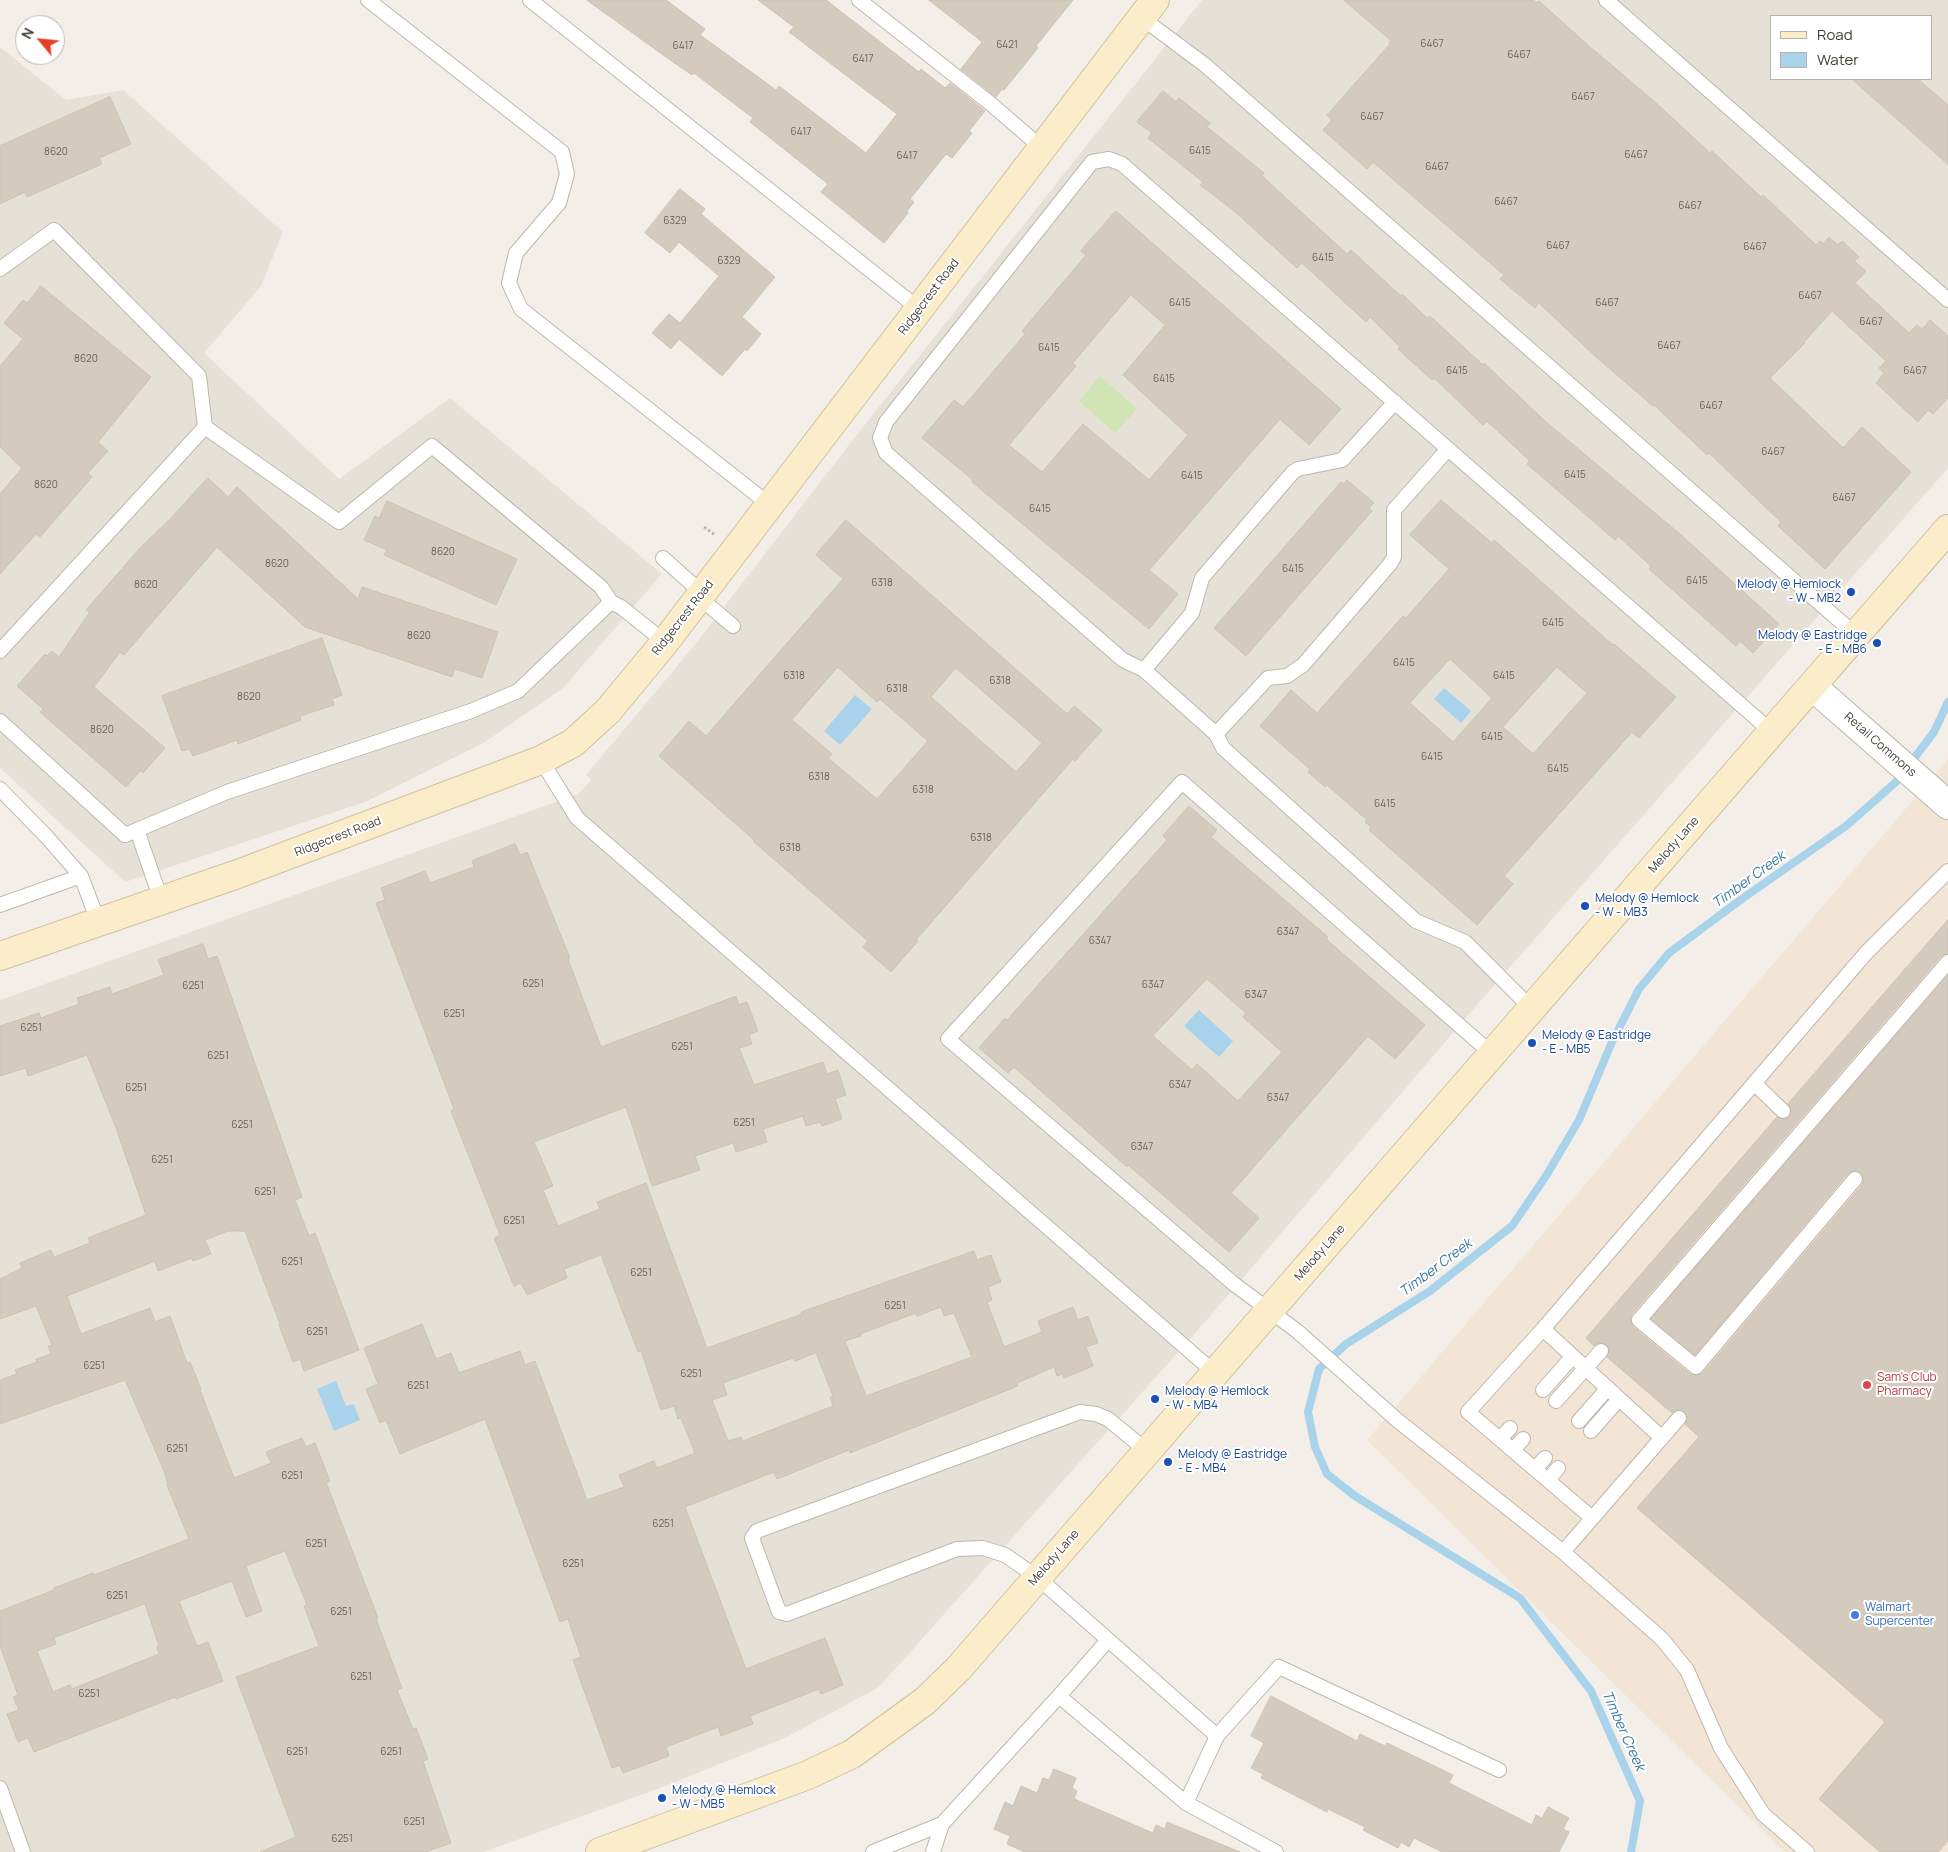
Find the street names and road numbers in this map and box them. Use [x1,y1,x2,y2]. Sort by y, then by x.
street label: Ridgecrest Road [896,256,962,338]
street label: Ridgecrest Road [649,578,717,658]
street label: Retail Commons [1841,710,1919,780]
street label: Ridgecrest Road [293,814,383,860]
street label: Melody Lane [1646,814,1702,876]
street label: Melody Lane [1292,1222,1348,1284]
street label: Melody Lane [1026,1527,1082,1589]

